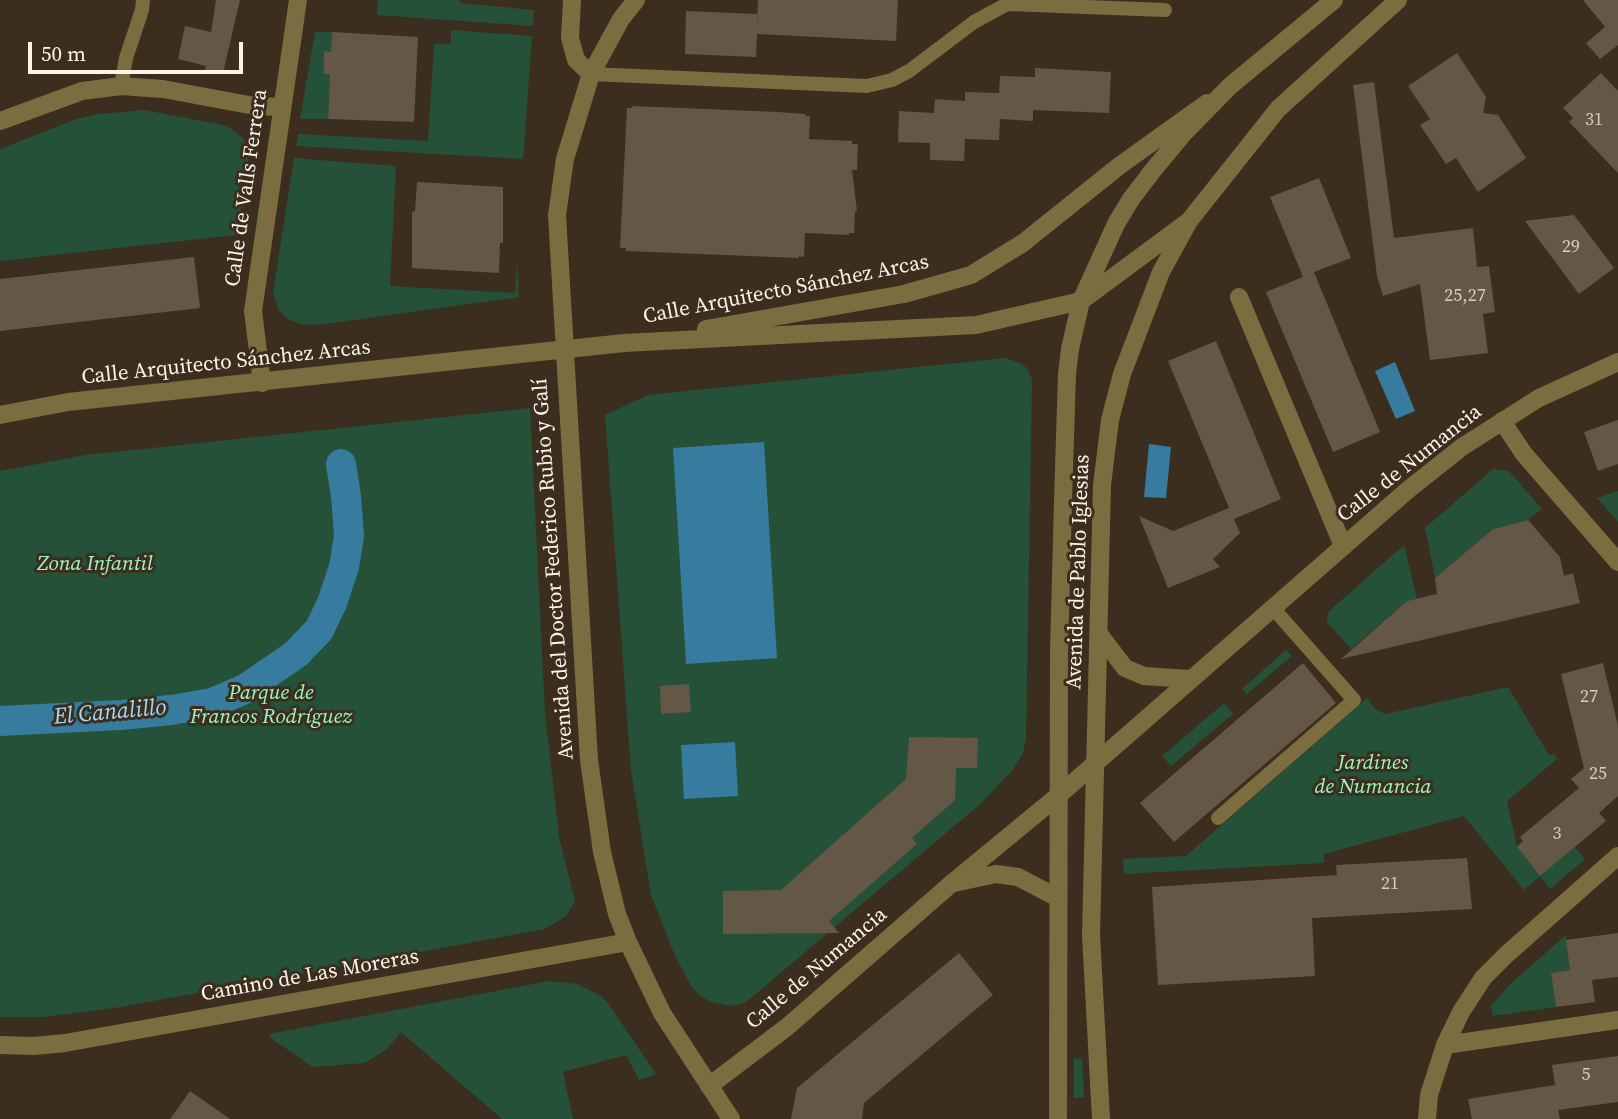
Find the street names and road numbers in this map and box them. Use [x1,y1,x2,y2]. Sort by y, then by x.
street label: Calle de Valls Ferrera [221,88,273,288]
street label: Calle Arquitecto Sánchez Arcas [641,250,931,330]
street label: Calle Arquitecto Sánchez Arcas [80,335,372,391]
street label: Avenida del Doctor Federico Rubio y Galí [528,377,580,761]
street label: Calle de Numancia [1333,400,1487,528]
street label: Avenida de Pablo Iglesias [1062,454,1096,690]
street label: Calle de Numancia [741,903,893,1035]
street label: Camino de Las Moreras [199,944,421,1008]

